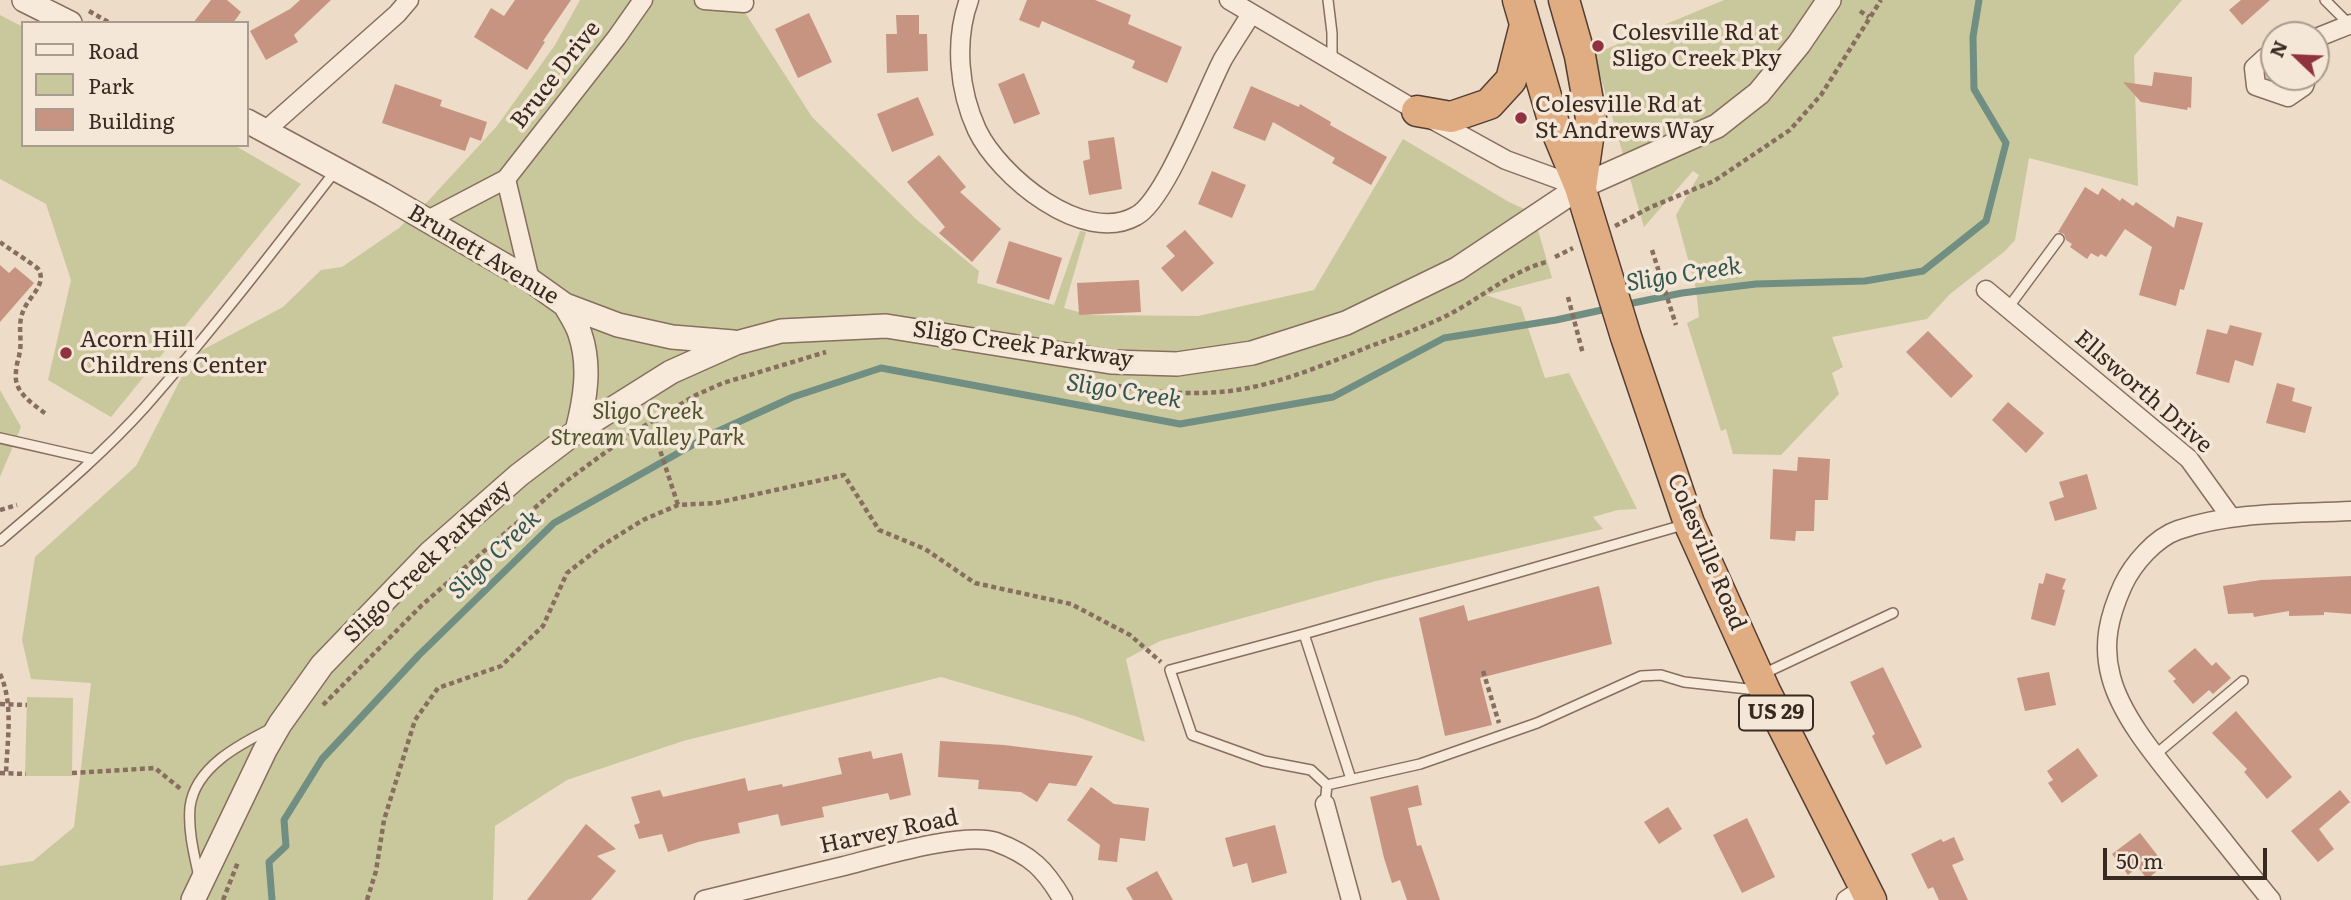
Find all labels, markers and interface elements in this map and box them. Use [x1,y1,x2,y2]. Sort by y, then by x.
street label: Bruce Drive [505,16,607,134]
place label: Colesville Rd at Sligo Creek Pky [1612,19,1781,73]
legend [21,21,248,147]
north arrow [2260,21,2330,91]
text: Road [88,34,139,65]
text: N [2262,36,2294,61]
marker: Colesville Rd at Sligo Creek Pky [1590,38,1606,54]
text: Park [88,69,134,100]
place label: Colesville Rd at St Andrews Way [1535,91,1714,145]
text: Building [88,104,174,135]
marker: Colesville Rd at St Andrews Way [1513,110,1529,126]
street label: Brunett Avenue [402,199,564,311]
water label: Sligo Creek [1624,252,1744,298]
street label: Sligo Creek Parkway [911,316,1135,374]
street label: Ellsworth Drive [2068,325,2218,459]
place label: Acorn Hill Childrens Center [80,326,267,380]
marker: Acorn Hill Childrens Center [58,345,74,361]
water label: Sligo Creek [1064,369,1184,415]
park label: Sligo Creek Stream Valley Park [551,398,745,452]
street label: Colesville Road [1661,470,1751,634]
street label: Sligo Creek Parkway [338,475,518,649]
water label: Sligo Creek [443,504,547,606]
road number: US 29 [1739,696,1813,730]
street label: Harvey Road [817,804,961,860]
scale bar [2106,834,2270,878]
text: 50 m [2116,844,2163,875]

